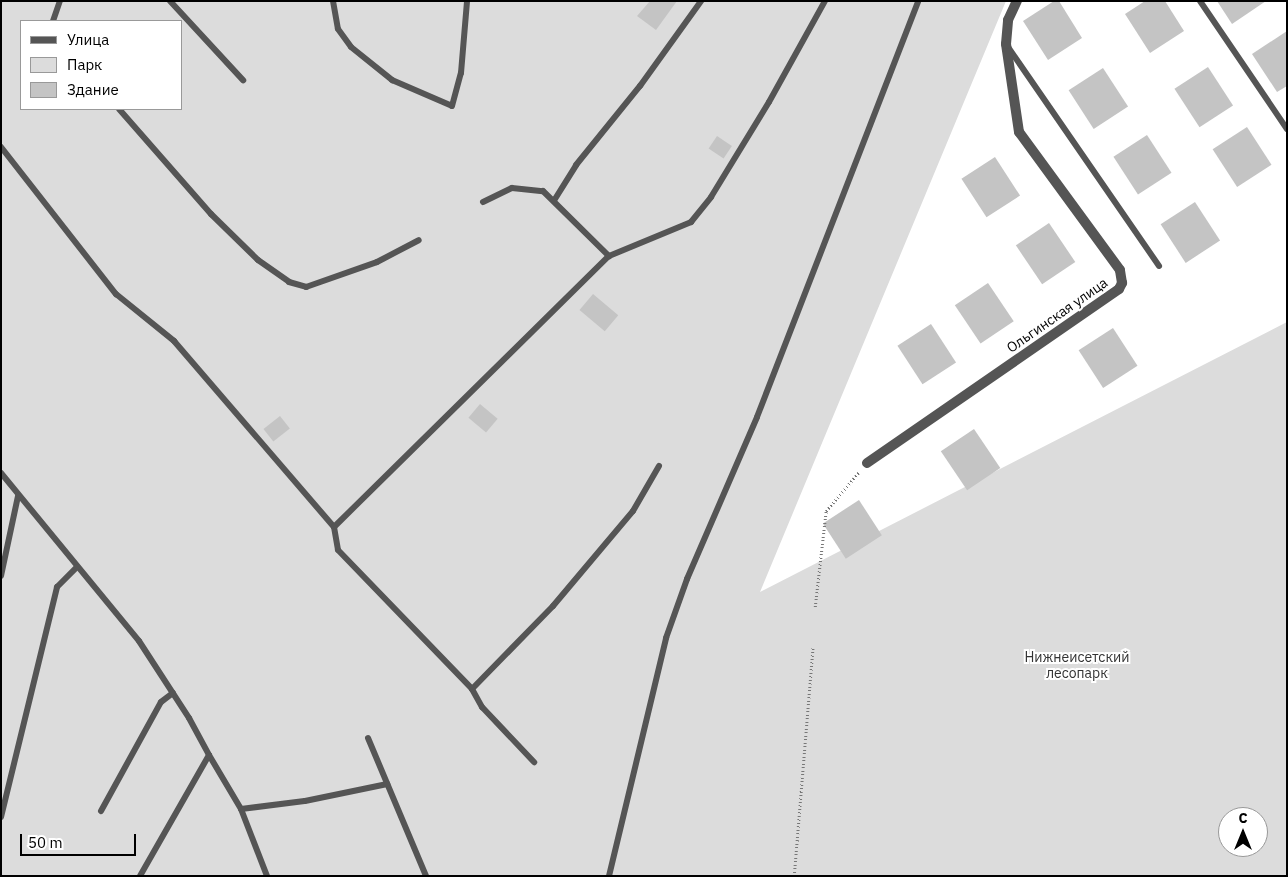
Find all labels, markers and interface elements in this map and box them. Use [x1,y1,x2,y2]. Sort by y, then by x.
legend [20,20,182,110]
text: Улица [67,30,109,49]
text: Парк [67,55,102,74]
text: Здание [67,80,119,99]
street label: Ольгинская улица [1003,274,1111,356]
park label: Нижнеисетский лесопарк [1024,649,1130,682]
north arrow [1218,807,1268,857]
text: С [1238,809,1248,827]
scale bar [22,824,139,856]
text: 50 m [28,833,63,852]

